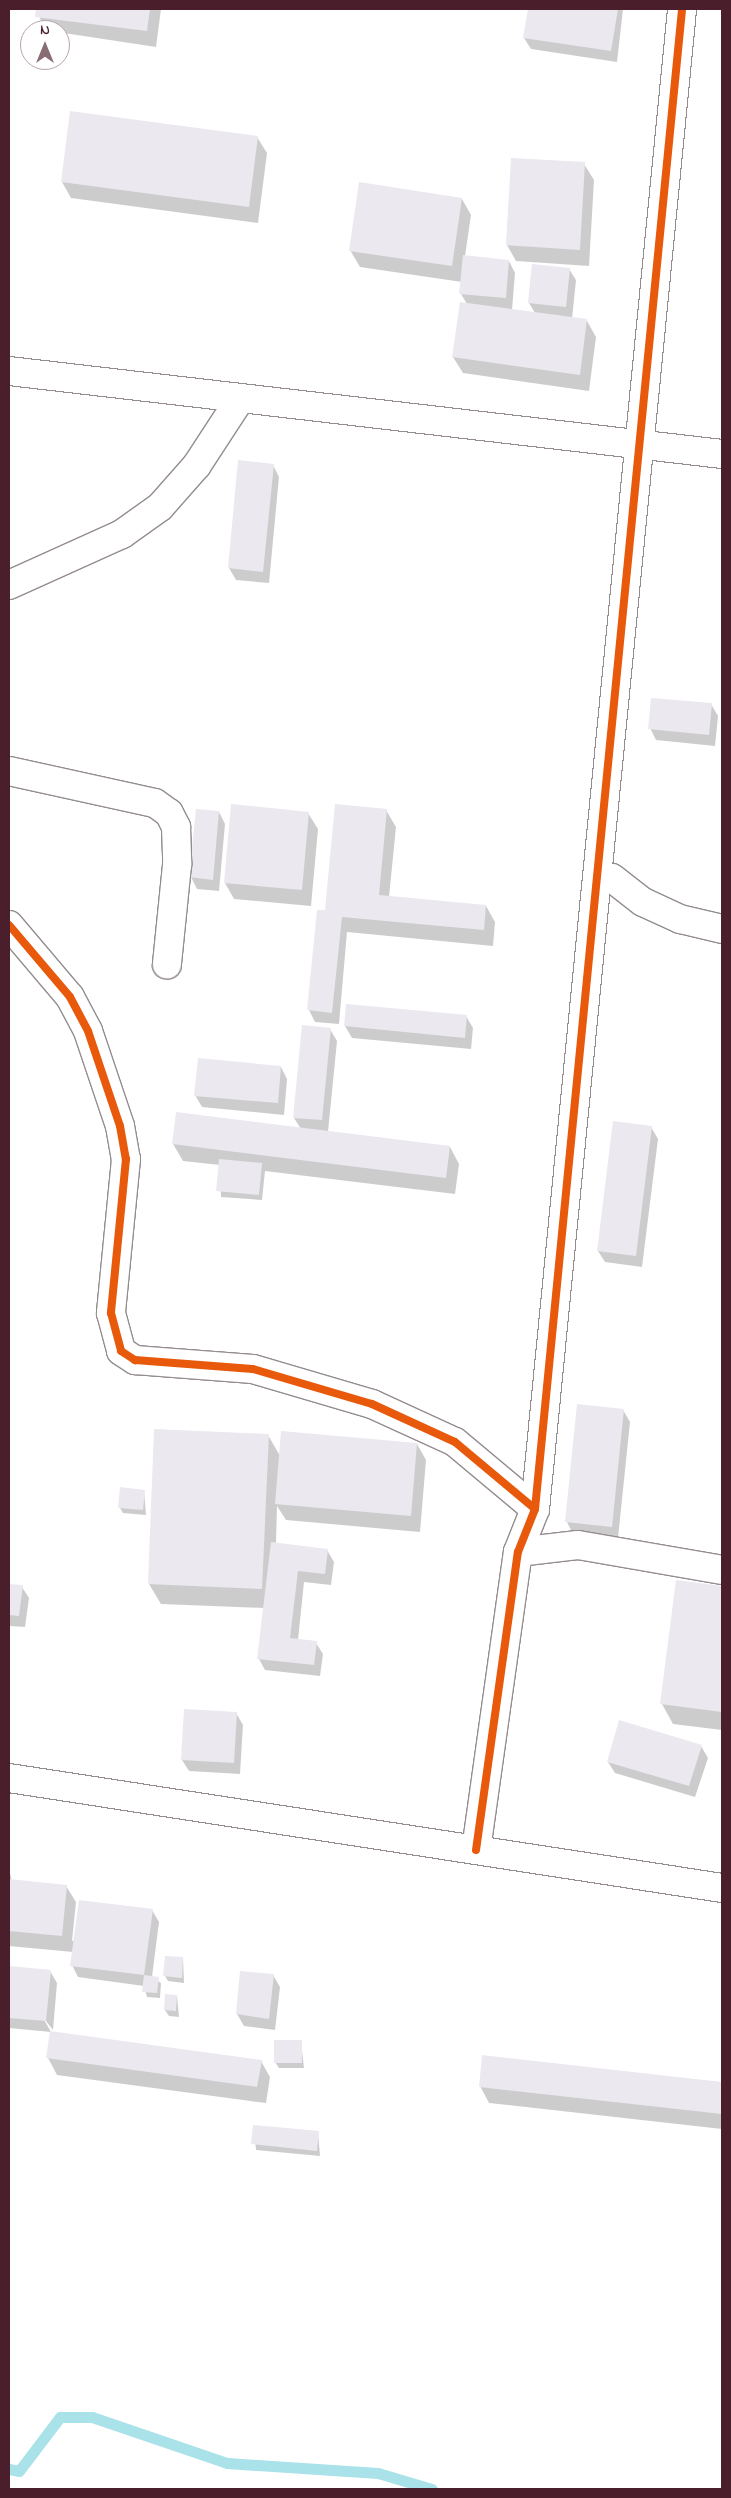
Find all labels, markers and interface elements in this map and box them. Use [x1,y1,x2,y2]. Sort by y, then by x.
north arrow [20,20,70,70]
text: N [40,20,50,41]

